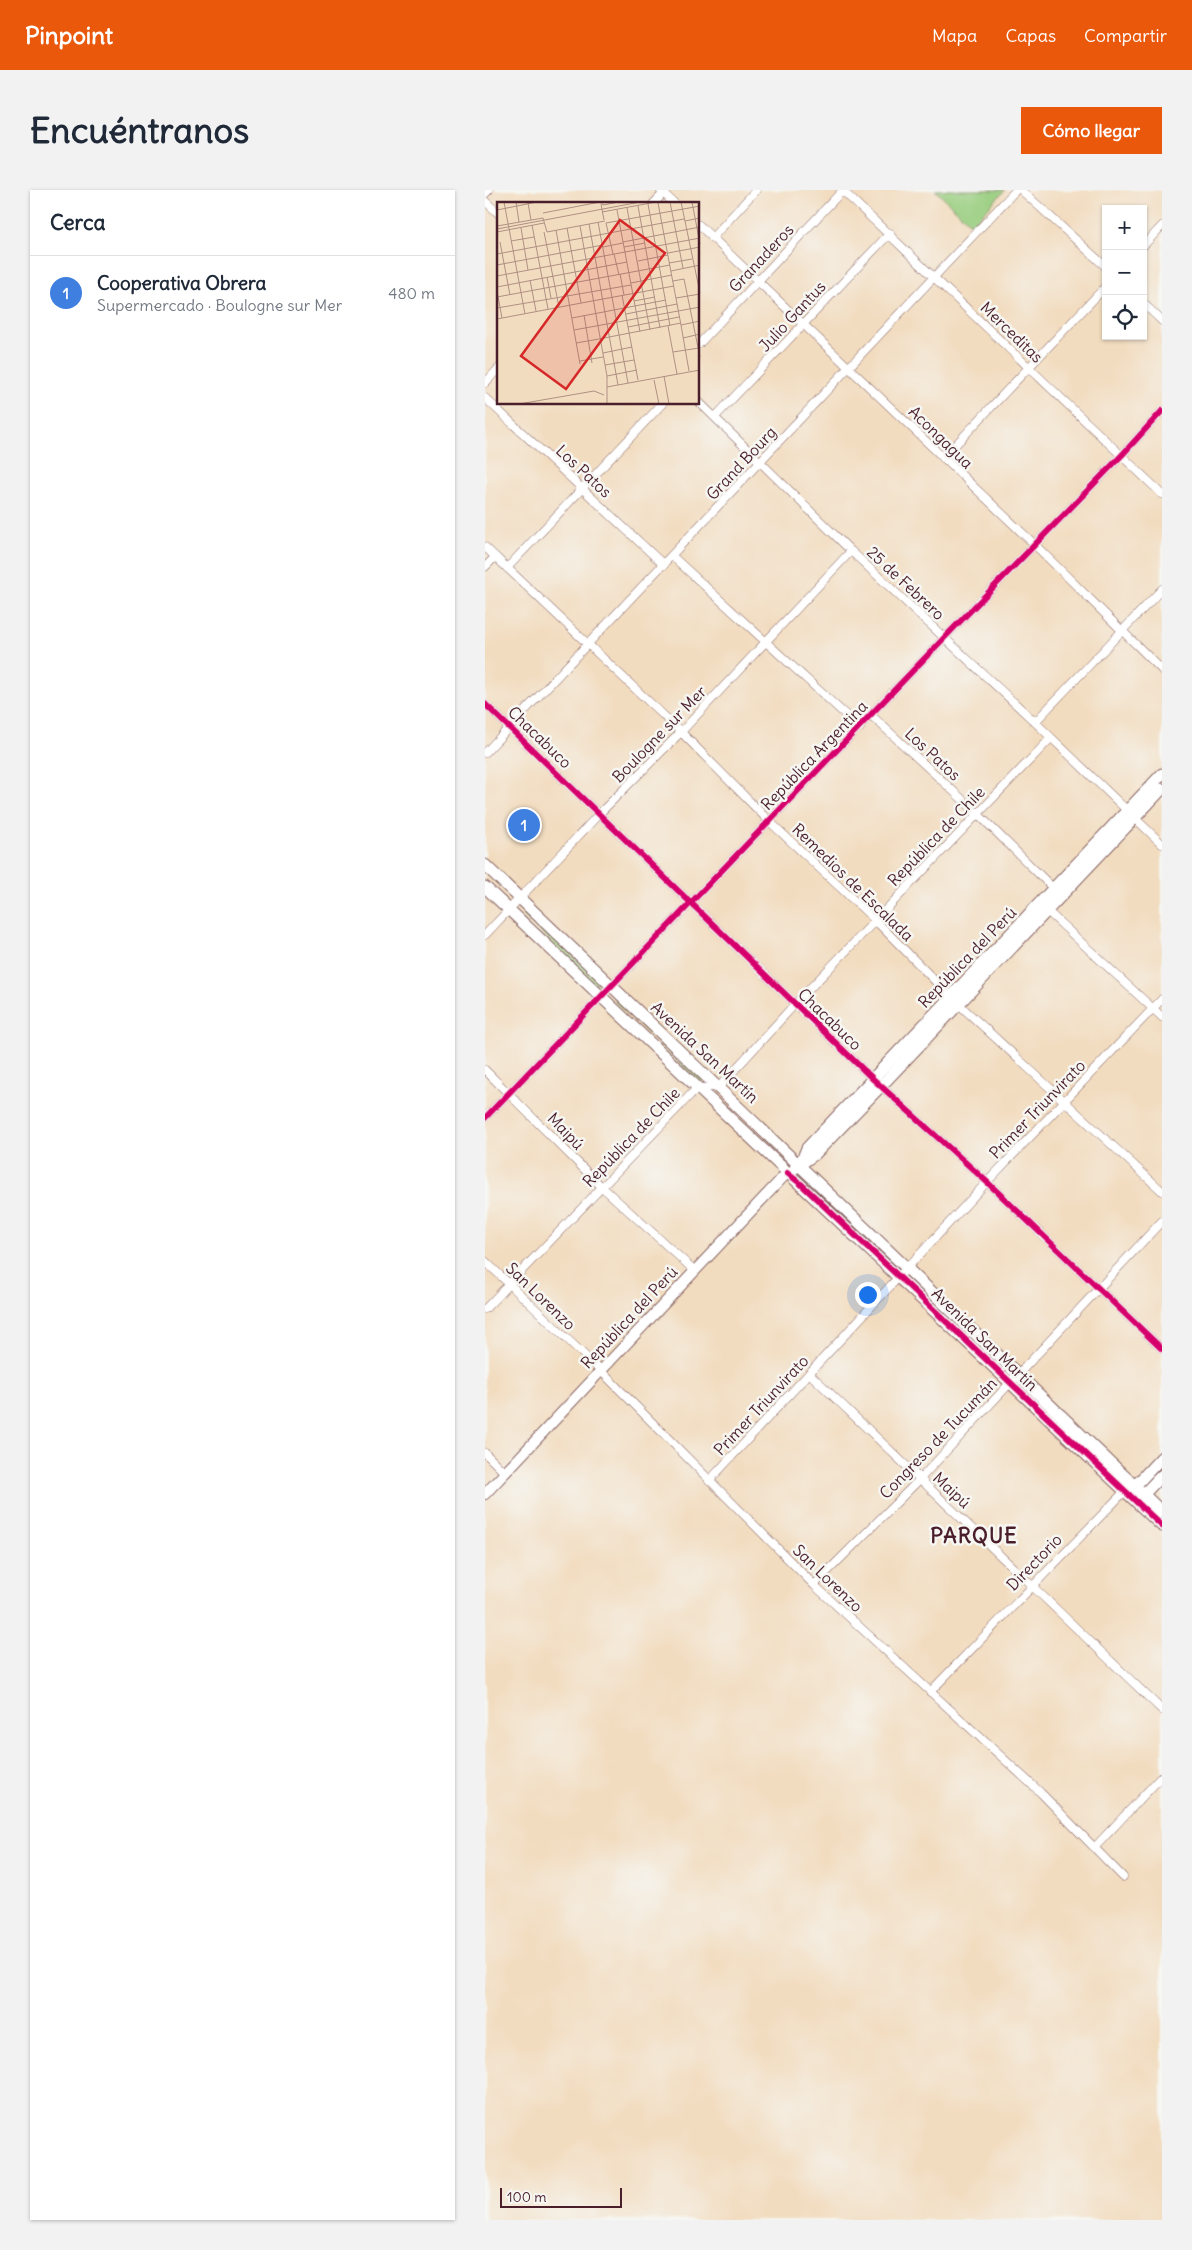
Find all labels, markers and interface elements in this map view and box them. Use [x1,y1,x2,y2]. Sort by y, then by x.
text: Pinpoint [25,20,113,50]
text: Mapa [932,24,977,47]
text: Capas [1005,24,1056,47]
text: Compartir [1084,24,1167,47]
button: Cómo llegar [1021,107,1162,154]
text: Encuéntranos [30,108,249,152]
inset map [497,202,700,405]
map controls [1102,205,1147,340]
button: + [1102,205,1147,250]
text: Cerca [50,209,105,236]
street label: Granaderos [724,220,798,296]
button: − [1102,250,1147,295]
text: Cooperativa Obrera [97,271,266,295]
street label: Julio Gantus [754,277,830,355]
text: 1 [63,283,69,303]
text: 480 m [388,283,435,303]
text: Supermercado · Boulogne sur Mer [97,295,342,315]
button: locate [1102,295,1147,340]
street label: Merceditas [977,297,1047,367]
street label: Acongagua [905,401,977,473]
street label: Grand Bourg [702,422,780,504]
street label: Los Patos [552,440,616,502]
street label: 25 de Febrero [863,542,949,624]
street label: Boulogne sur Mer [608,681,711,787]
street label: República Argentina [757,696,871,814]
street label: Chacabuco [504,702,576,772]
street label: Los Patos [901,723,965,785]
street label: República de Chile [883,782,989,890]
pin: 1 [508,806,540,844]
street label: Remedios de Escalada [788,819,918,945]
street label: República del Perú [914,902,1020,1012]
street label: Chacabuco [794,984,866,1054]
street label: Avenida San Martín [647,997,763,1107]
street label: Primer Triunvirato [985,1055,1089,1163]
street label: República de Chile [578,1083,684,1191]
street label: Maipú [544,1108,588,1154]
street label: San Lorenzo [502,1258,580,1334]
street label: República del Perú [576,1262,682,1372]
your location [855,1282,881,1308]
street label: Avenida San Martín [928,1283,1042,1395]
street label: Primer Triunvirato [709,1351,813,1459]
street label: Congreso de Tucumán [875,1373,1001,1503]
street label: Maipú [929,1468,975,1512]
district label: PARQUE [930,1522,1018,1549]
street label: Directorio [1002,1529,1066,1595]
street label: San Lorenzo [789,1540,867,1616]
scale bar [500,2185,623,2208]
text: 100 m [507,2188,547,2206]

